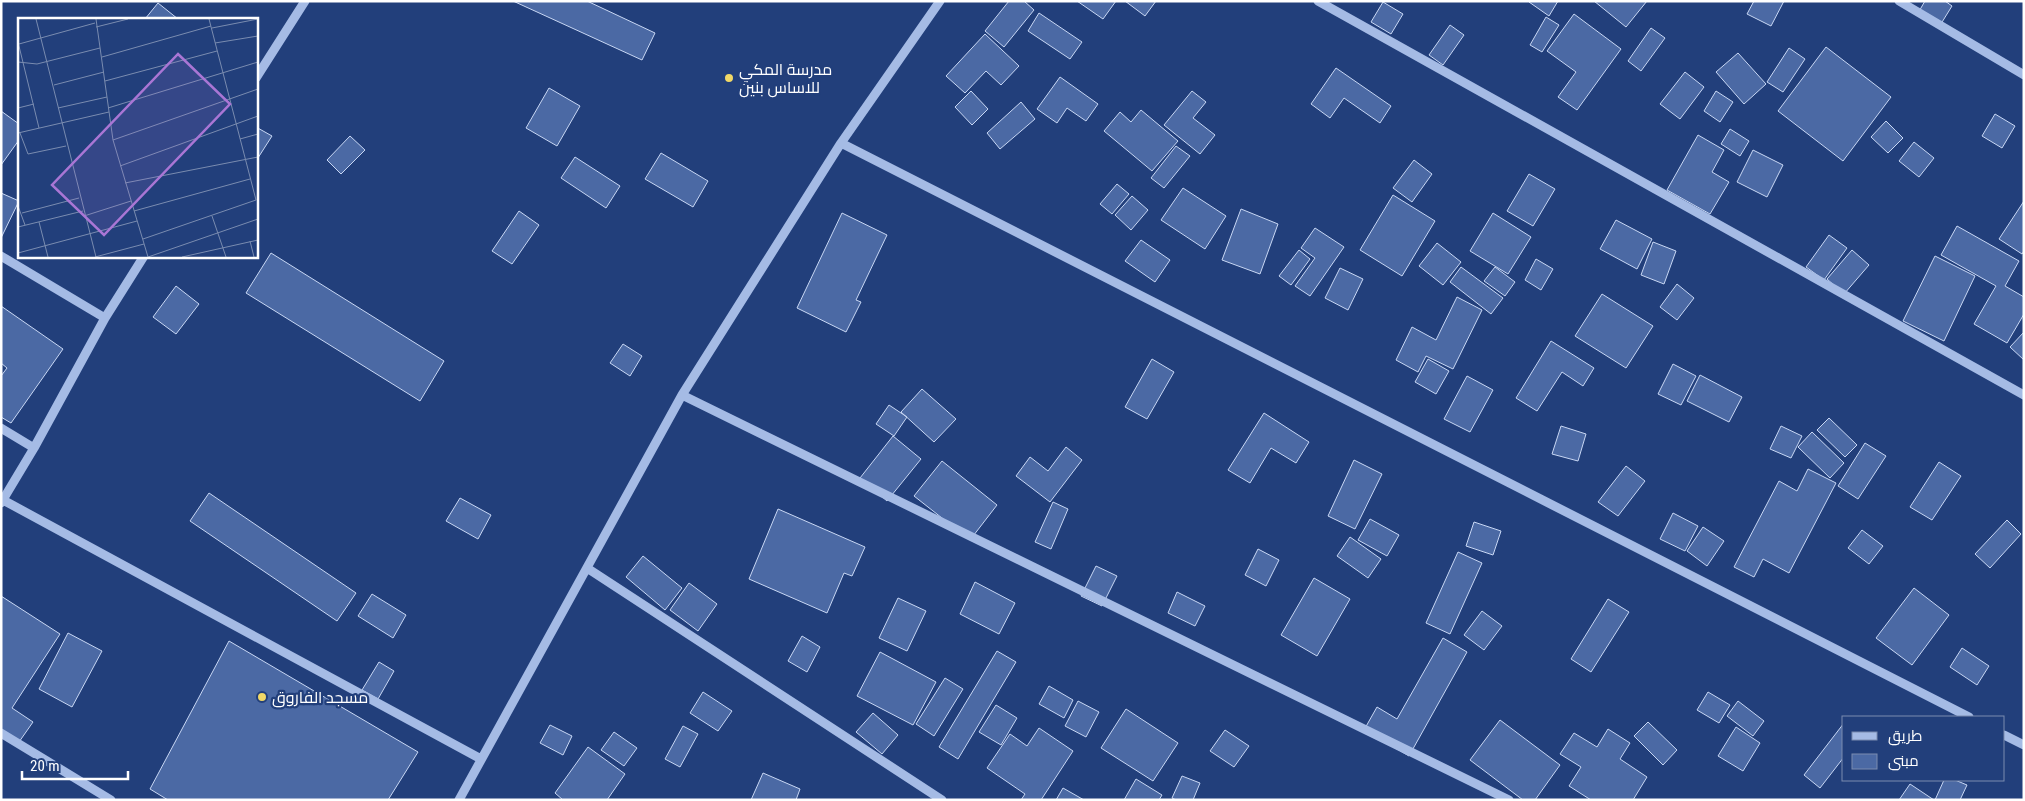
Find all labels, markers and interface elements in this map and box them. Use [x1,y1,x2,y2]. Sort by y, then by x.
inset map [18,18,258,258]
place label: مدرسة المكي للاساس بنين [739,60,832,98]
marker: مدرسة المكي للاساس بنين [723,72,735,84]
place label: مسجد الفاروق [272,688,368,708]
marker: مسجد الفاروق [256,691,268,703]
legend [1842,716,2005,781]
text: طريق [1888,727,1922,746]
scale bar [22,748,129,780]
text: مبنى [1888,752,1919,771]
text: 20 m [30,757,60,775]

